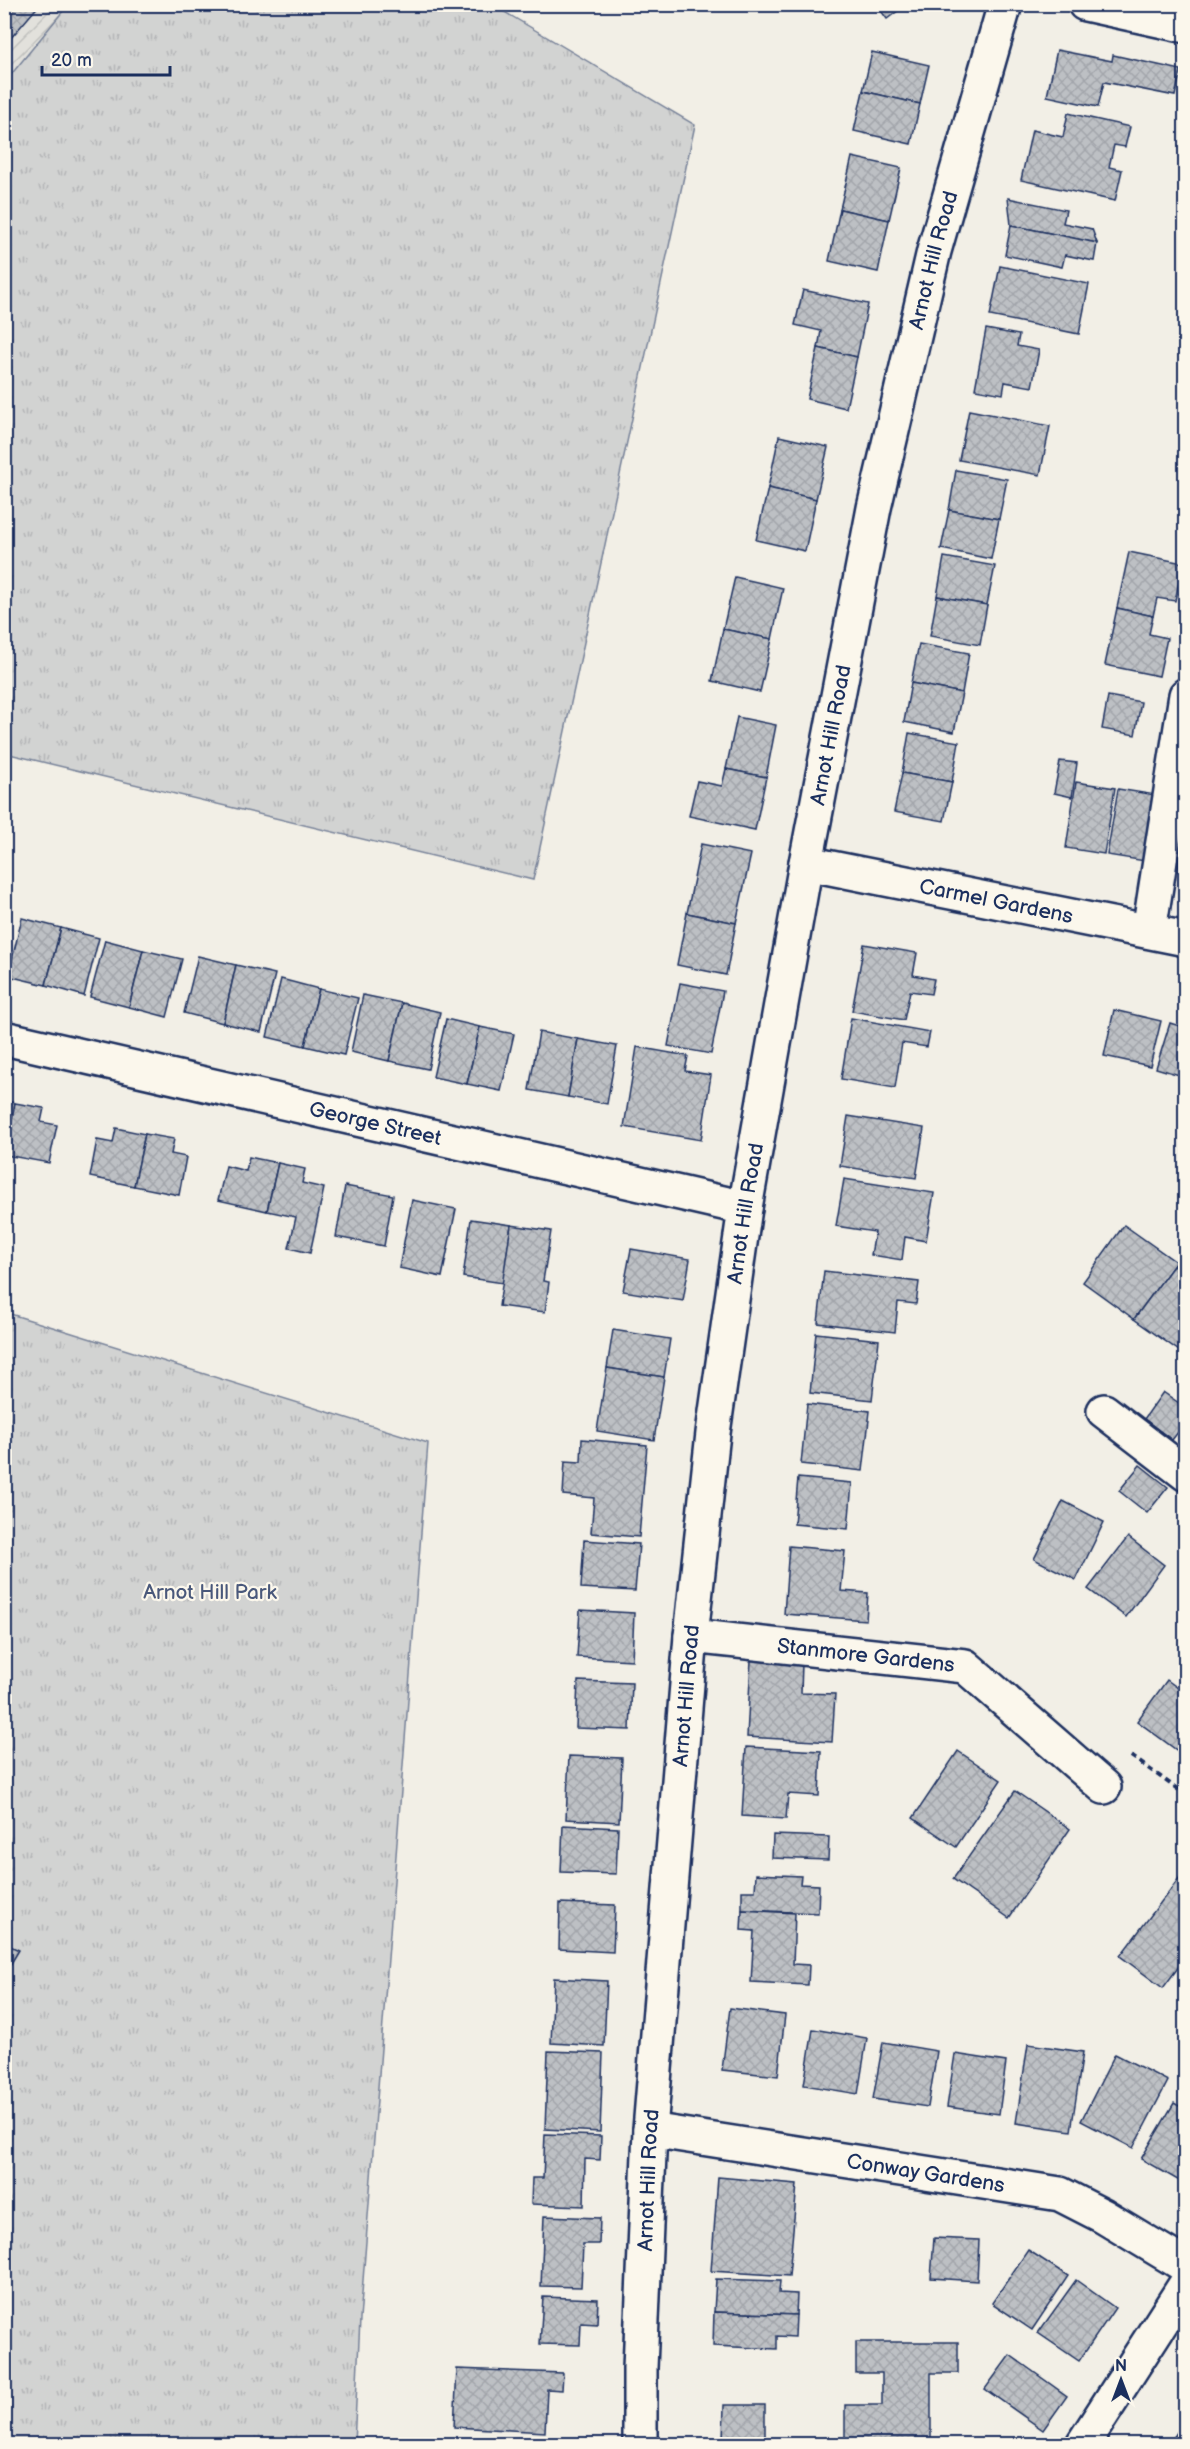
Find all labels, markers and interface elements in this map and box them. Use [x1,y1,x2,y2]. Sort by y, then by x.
scale bar [42,39,170,77]
text: 20 m [51,50,92,71]
street label: Arnot Hill Road [904,188,964,332]
street label: Arnot Hill Road [805,663,857,807]
street label: Carmel Gardens [917,874,1075,929]
street label: George Street [307,1096,444,1151]
street label: Arnot Hill Road [722,1141,769,1286]
park label: Arnot Hill Park [143,1580,277,1605]
street label: Arnot Hill Road [668,1624,705,1768]
street label: Stanmore Gardens [776,1634,956,1678]
street label: Arnot Hill Road [633,2108,665,2252]
street label: Conway Gardens [845,2149,1006,2198]
north arrow [1091,2350,1151,2410]
text: N [1115,2357,1127,2376]

